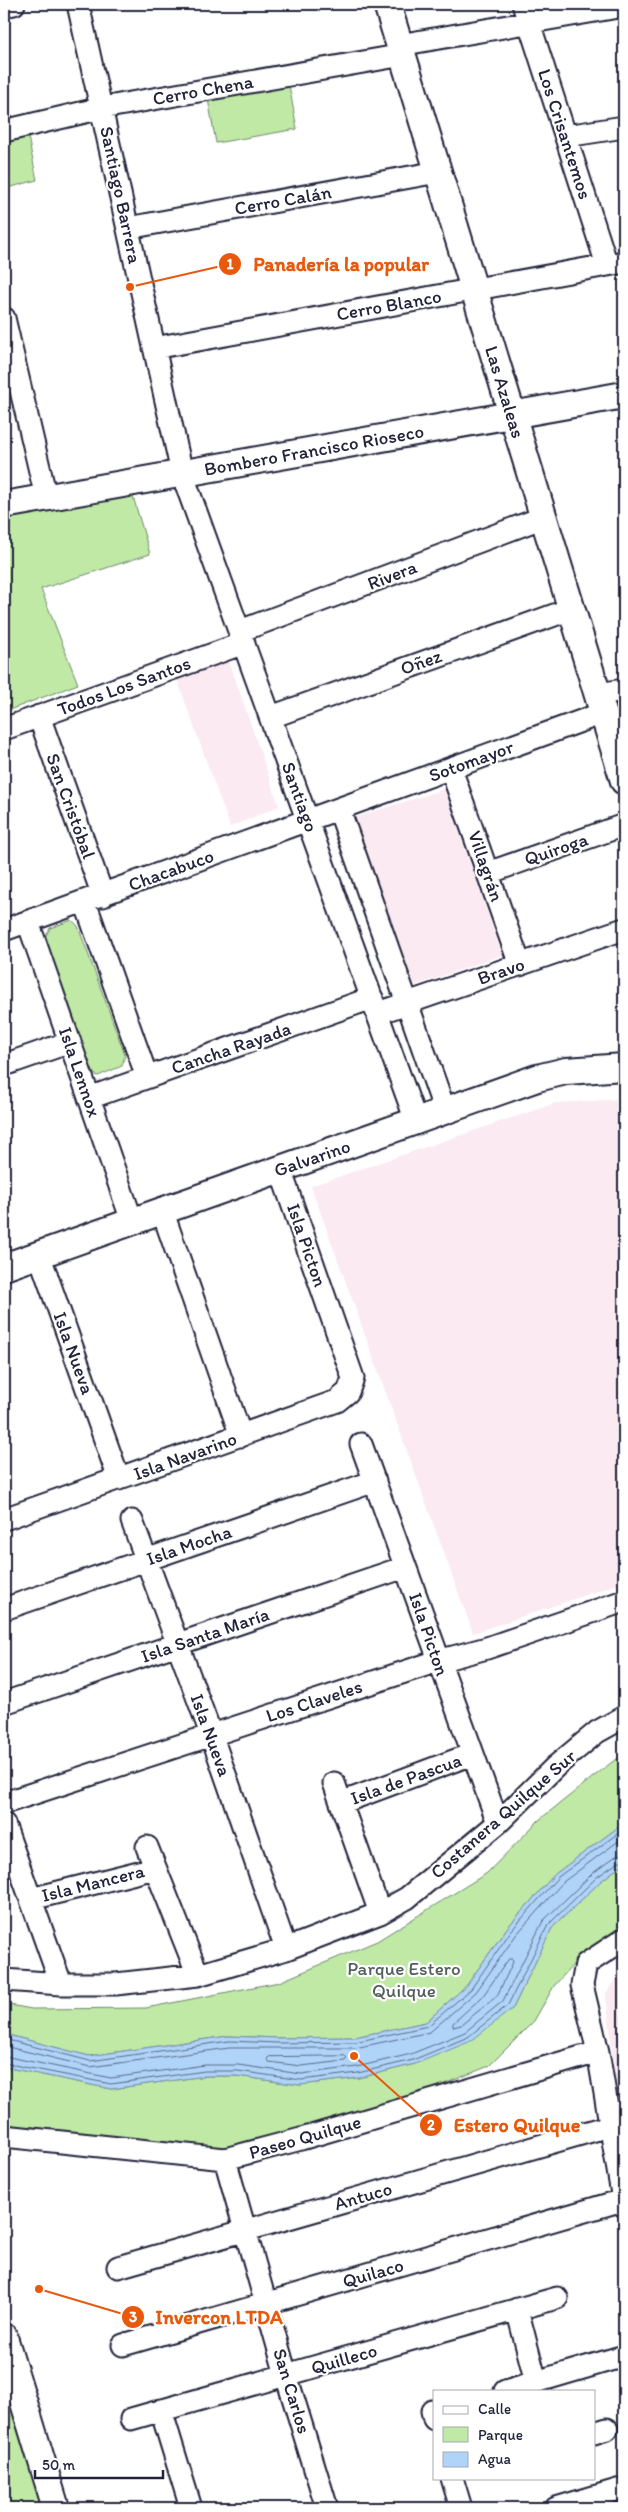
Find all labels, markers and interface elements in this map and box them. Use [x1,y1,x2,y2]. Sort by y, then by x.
street label: Los Crisantemos [533,66,597,202]
street label: Cerro Chena [151,70,255,110]
street label: Santiago Barrera [95,124,147,266]
street label: Cerro Calán [233,180,334,220]
callout: Panadería la popular [218,246,440,281]
text: Panadería la popular [253,252,429,277]
text: 1 [227,255,234,273]
street label: Cerro Blanco [335,284,443,326]
street label: Las Azaleas [480,343,530,441]
street label: Bombero Francisco Rioseco [202,419,426,481]
street label: Rivera [364,555,420,595]
street label: Oñez [397,644,445,680]
street label: Todos Los Santos [54,651,194,721]
street label: Sotomayor [425,735,517,787]
street label: San Cristóbal [41,750,101,862]
street label: Santiago [277,759,323,835]
street label: Quiroga [521,827,591,871]
street label: Villagrán [463,828,509,904]
street label: Chacabuco [125,844,217,896]
street label: Bravo [474,952,528,990]
street label: Cancha Rayada [168,1017,294,1079]
street label: Isla Lennox [54,1024,106,1120]
street label: Galvarino [271,1134,353,1182]
street label: Isla Picton [282,1200,332,1290]
street label: Isla Nueva [48,1309,100,1397]
street label: Isla Navarino [130,1427,240,1485]
street label: Isla Mocha [143,1520,235,1570]
street label: Isla Picton [404,1589,454,1679]
street label: Isla Santa María [138,1602,272,1668]
street label: Los Claveles [263,1675,365,1727]
street label: Isla Nueva [185,1691,237,1779]
street label: Costanera Quilque Sur [426,1744,581,1883]
street label: Isla de Pascua [347,1748,465,1810]
street label: Isla Mancera [39,1859,147,1907]
park label: Parque Estero Quilque [347,1957,461,2002]
callout: Estero Quilque [419,2108,590,2143]
street label: Paseo Quilque [246,2110,364,2164]
text: Estero Quilque [454,2113,581,2138]
text: 2 [427,2116,435,2134]
street label: Antuco [331,2177,395,2215]
street label: Quilaco [340,2253,406,2293]
callout: Invercon LTDA [120,2299,293,2334]
text: Invercon LTDA [155,2305,283,2329]
text: 3 [129,2308,137,2326]
street label: Quilleco [308,2339,380,2379]
street label: San Carlos [268,2346,316,2436]
legend [433,2390,596,2480]
text: Calle [478,2400,511,2418]
text: Parque [478,2426,523,2444]
scale bar [35,2447,162,2479]
text: Agua [478,2450,512,2468]
text: 50 m [42,2456,75,2474]

